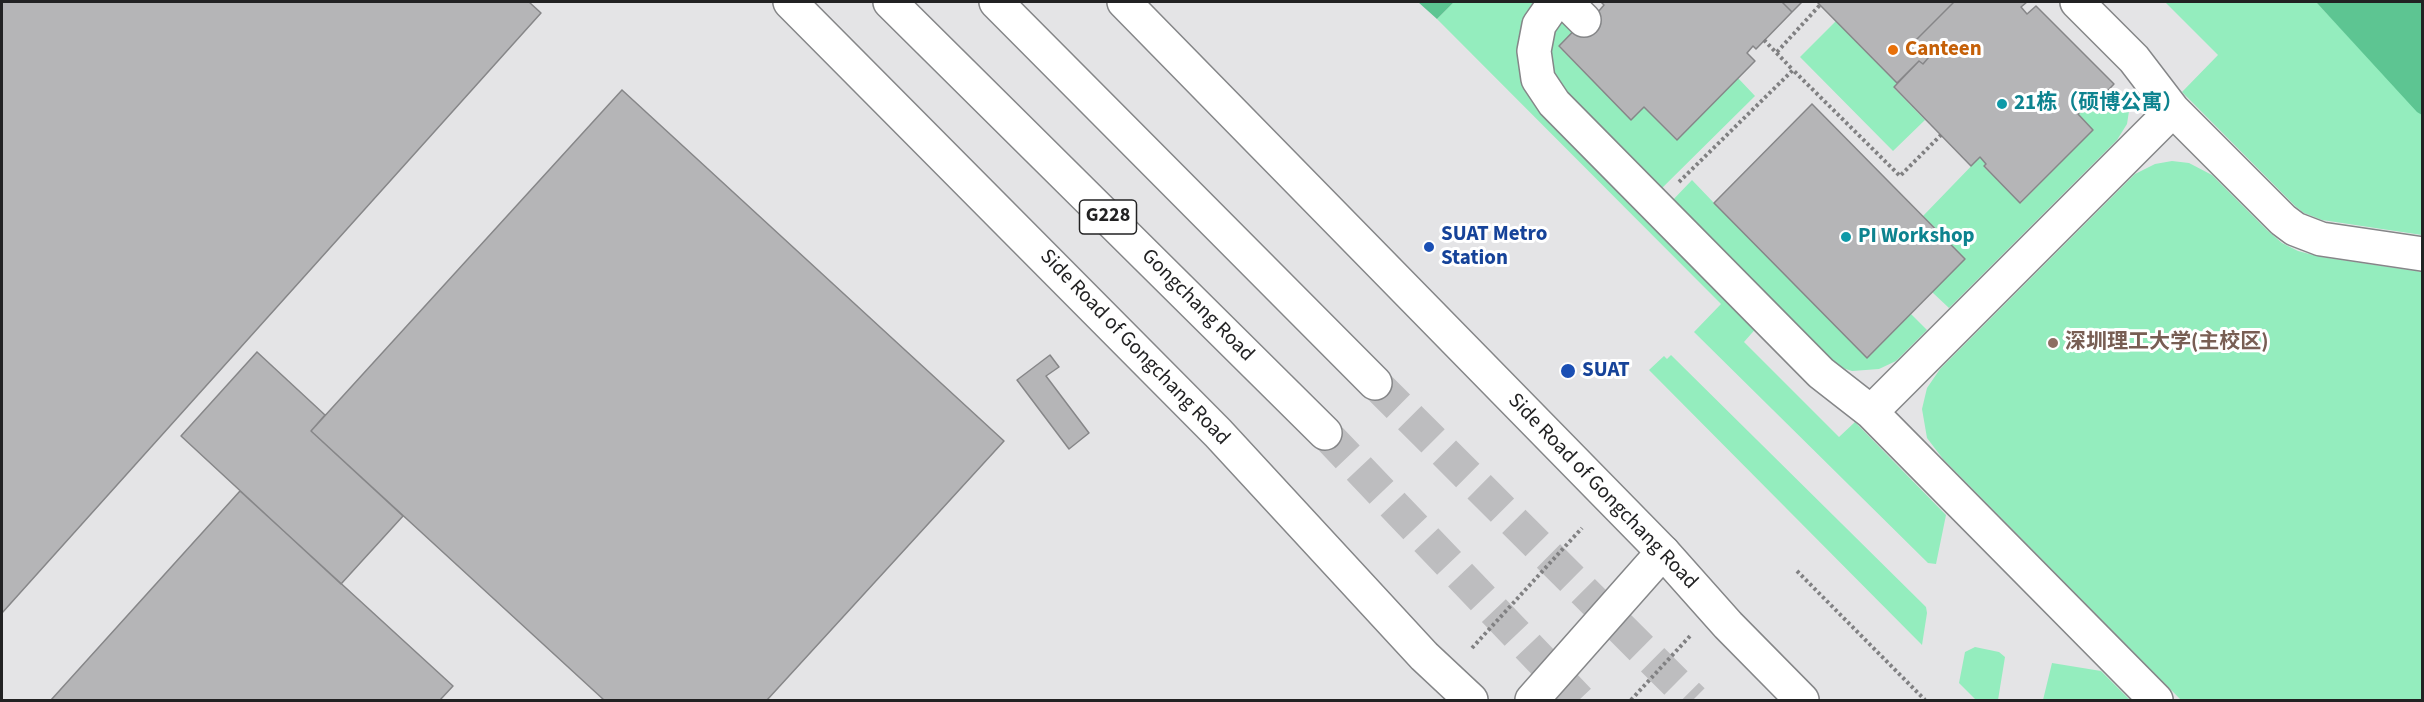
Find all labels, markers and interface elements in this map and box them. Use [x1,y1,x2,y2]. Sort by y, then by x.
place label: Canteen [1905,37,1982,63]
marker: Canteen [1886,43,1900,57]
place label: 21栋（硕博公寓） [2014,91,2183,117]
marker: 21栋（硕博公寓） [1995,97,2009,111]
road number: G228 [1080,200,1136,234]
place label: SUAT Metro Station [1441,222,1547,272]
place label: PI Workshop [1858,224,1975,250]
marker: PI Workshop [1839,230,1853,244]
marker: SUAT Metro Station [1422,240,1436,254]
street label: Gongchang Road [1135,244,1259,368]
street label: Side Road of Gongchang Road [1034,245,1234,451]
place label: 深圳理工大学(主校区) [2065,330,2268,356]
marker: 深圳理工大学(主校区) [2046,336,2060,350]
place label: SUAT [1582,358,1630,384]
marker: SUAT [1559,362,1577,380]
street label: Side Road of Gongchang Road [1502,389,1702,595]

